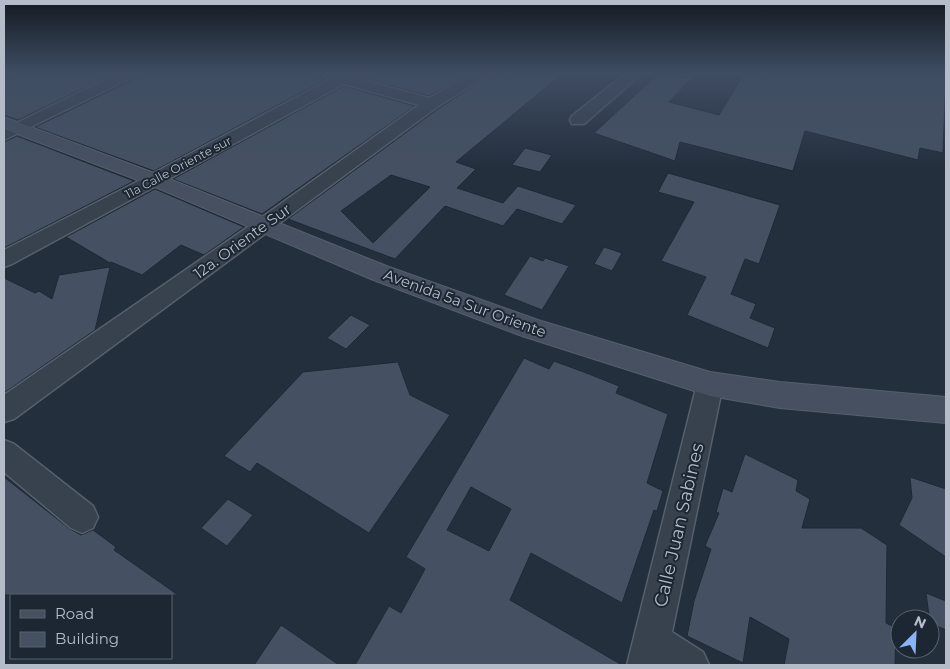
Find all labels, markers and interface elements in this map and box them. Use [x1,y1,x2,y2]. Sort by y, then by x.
street label: 11a Calle Oriente sur [122,133,234,201]
street label: 12a. Oriente Sur [190,199,294,283]
street label: Avenida 5a Sur Oriente [381,265,549,341]
street label: Calle Juan Sabines [649,441,709,609]
legend [10,594,172,659]
text: Road [55,604,94,623]
north arrow [890,609,940,659]
text: N [911,612,929,633]
text: Building [55,629,119,648]

